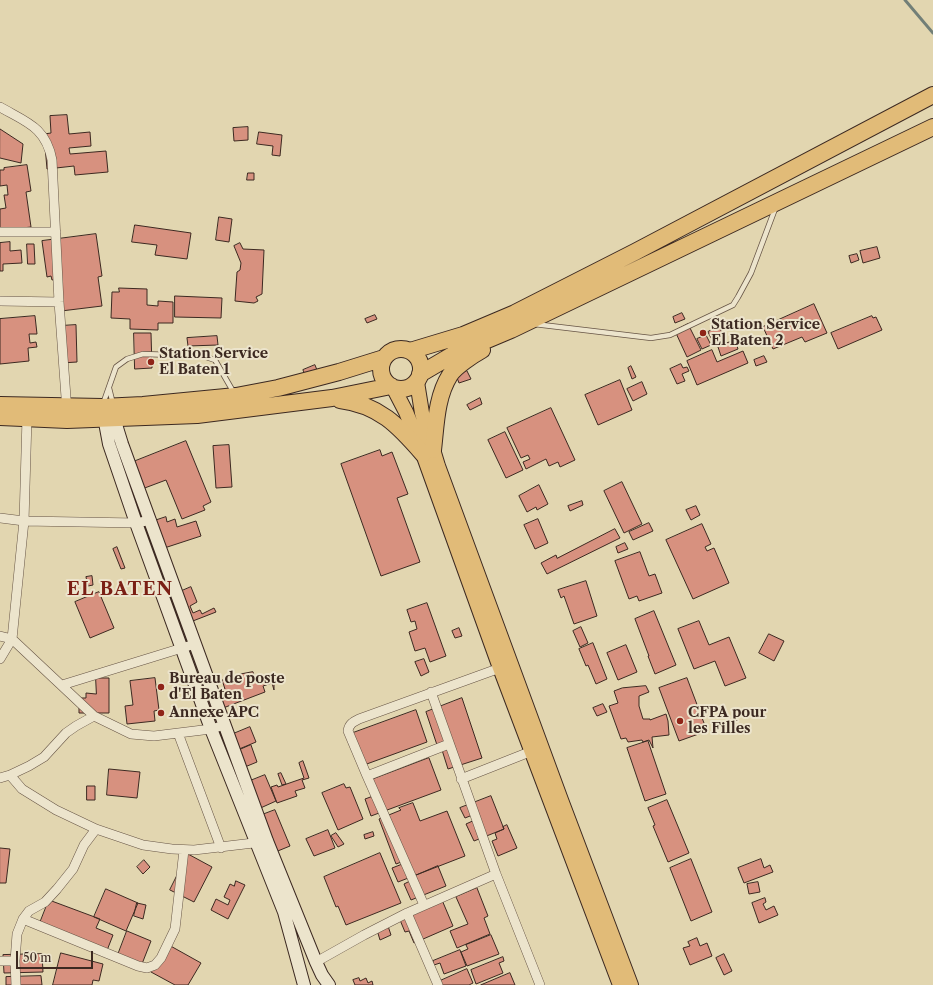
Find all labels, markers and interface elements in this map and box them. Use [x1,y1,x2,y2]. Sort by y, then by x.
place label: Station Service El Baten 2 [711,317,820,350]
marker: Station Service El Baten 2 [698,328,708,338]
place label: Station Service El Baten 1 [159,346,268,378]
marker: Station Service El Baten 1 [146,357,156,367]
district label: EL BATEN [67,579,173,601]
place label: Bureau de poste d'El Baten [169,671,285,704]
marker: Bureau de poste d'El Baten [156,682,166,692]
place label: Annexe APC [169,705,259,721]
place label: CFPA pour les Filles [688,705,766,738]
marker: Annexe APC [156,708,166,718]
marker: CFPA pour les Filles [675,716,685,726]
scale bar [18,943,95,969]
text: 50 m [23,950,52,965]

